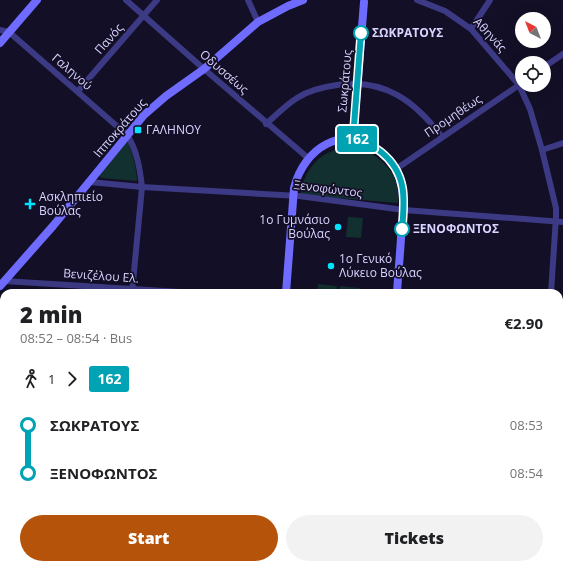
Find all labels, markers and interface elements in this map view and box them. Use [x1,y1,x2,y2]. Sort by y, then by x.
north arrow [515,12,551,48]
map controls [515,12,551,92]
street label: Αθηνάς [470,14,511,56]
street label: Πανός [91,20,127,58]
place label: ΣΩΚΡΑΤΟΥΣ [372,24,443,41]
marker: ΣΩΚΡΑΤΟΥΣ [353,25,369,41]
street label: Οδυσσέως [196,46,252,98]
street label: Γαληνού [48,49,96,94]
street label: Σωκράτους [333,49,356,113]
button: locate [515,56,551,92]
street label: Προμηθέως [421,90,485,141]
street label: Ιπποκράτους [89,94,150,161]
place label: ΓΑΛΗΝΟΥ [146,121,201,138]
marker: ΓΑΛΗΝΟΥ [133,125,143,135]
line badge: 162 [334,126,380,152]
text: 162 [345,129,369,148]
street label: Ξενοφώντος [293,176,364,201]
place label: Ασκληπιείο Βούλας [39,188,103,219]
marker: Ασκληπιείο Βούλας [24,198,36,210]
place label: 1ο Γυμνάσιο Βούλας [259,211,330,242]
place label: ΞΕΝΟΦΩΝΤΟΣ [413,220,499,237]
marker: ΞΕΝΟΦΩΝΤΟΣ [394,221,410,237]
marker: 1ο Γυμνάσιο Βούλας [333,222,343,232]
place label: 1ο Γενικό Λύκειο Βούλας [339,250,422,281]
marker: 1ο Γενικό Λύκειο Βούλας [326,261,336,271]
street label: Βενιζέλου Ελ. [63,264,139,287]
text: 2 min [20,299,83,329]
text: €2.90 [504,313,543,333]
text: 08:52 – 08:54 · Bus [20,329,132,347]
icon: walk [20,368,42,390]
icon: forward [61,368,83,390]
text: 162 [97,369,121,388]
text: 1 [48,370,55,388]
text: ΣΩΚΡΑΤΟΥΣ [50,415,139,435]
text: 08:53 [510,416,543,434]
text: ΞΕΝΟΦΩΝΤΟΣ [50,463,158,483]
text: 08:54 [510,464,543,482]
button: Start [20,515,278,561]
button: Tickets [286,515,543,561]

